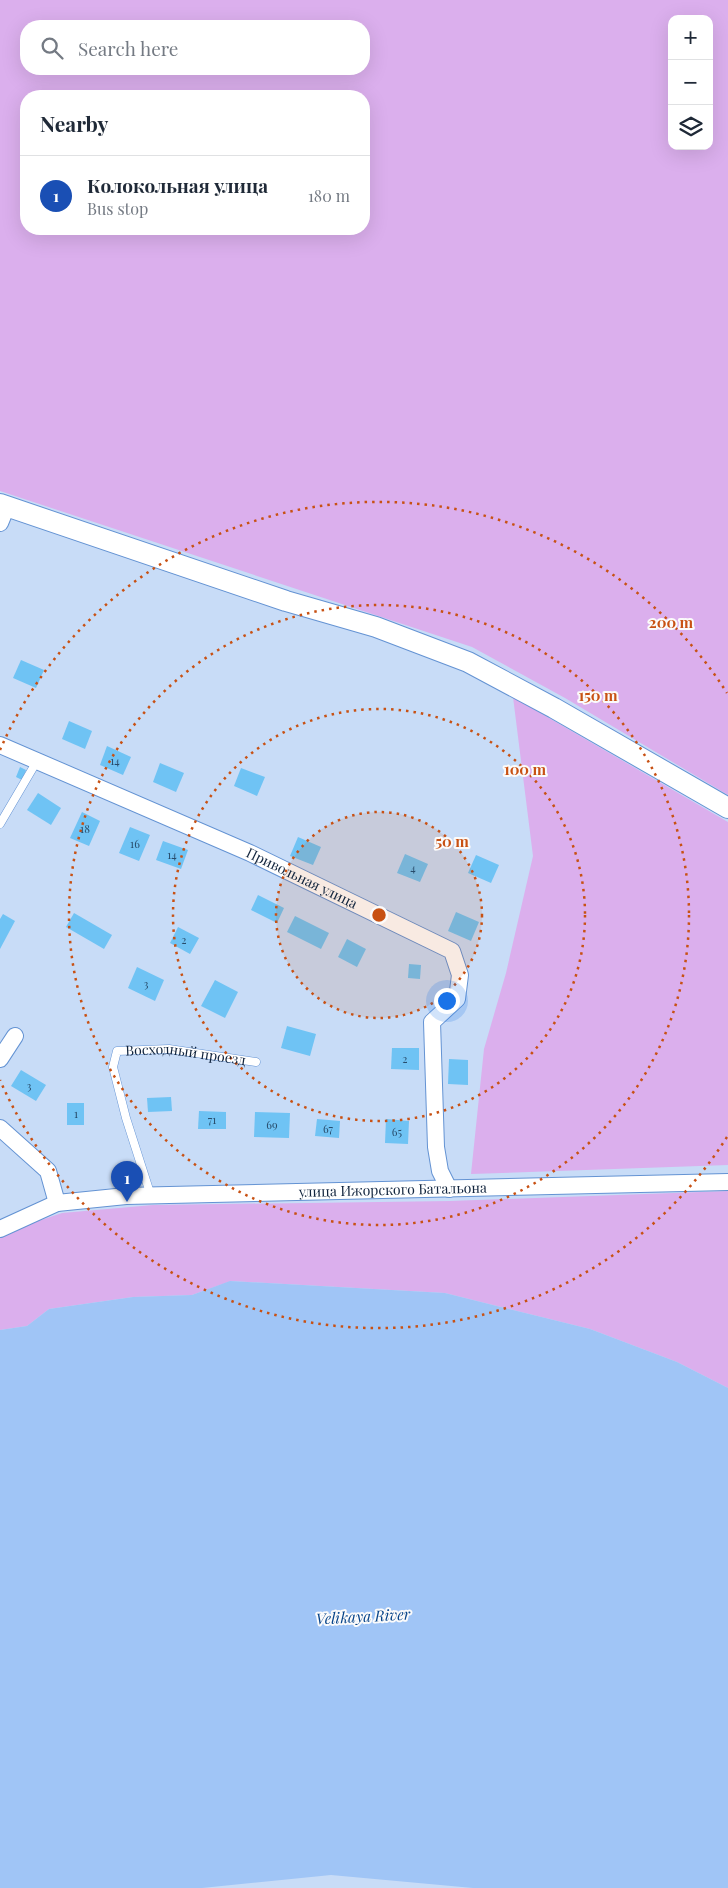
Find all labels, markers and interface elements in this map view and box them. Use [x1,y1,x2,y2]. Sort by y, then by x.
map controls [668,15,713,150]
button: + [668,15,713,60]
search box [20,20,370,75]
icon: search [38,34,66,62]
text: Search here [78,35,178,61]
button: − [668,60,713,105]
button: layers [668,105,713,150]
text: Nearby [40,109,109,137]
text: Колокольная улица [87,172,268,198]
text: 1 [53,185,59,206]
text: 180 m [308,185,350,206]
text: Bus stop [87,198,148,219]
text: 200 m [649,612,694,632]
text: 150 m [578,685,618,705]
house number: 14 [110,753,120,768]
text: 100 m [504,759,547,779]
house number: 18 [80,821,90,836]
text: 50 m [435,831,469,851]
house number: 16 [130,836,140,851]
street label: Привольная улица [243,843,361,913]
house number: 14 [167,847,177,862]
house number: 4 [410,860,416,875]
centre of rings [370,906,388,924]
house number: 2 [181,932,187,947]
house number: 3 [144,976,149,991]
your location [434,988,460,1014]
street label: Восходный проезд [125,1039,248,1069]
house number: 2 [402,1051,408,1066]
house number: 3 [27,1078,32,1093]
house number: 1 [74,1106,78,1121]
house number: 71 [208,1112,216,1127]
house number: 69 [266,1117,278,1132]
house number: 67 [323,1121,334,1136]
house number: 65 [392,1124,403,1139]
pin: 1 [111,1161,143,1202]
street label: улица Ижорского Батальона [298,1178,487,1201]
water label: Velikaya River [315,1604,411,1628]

